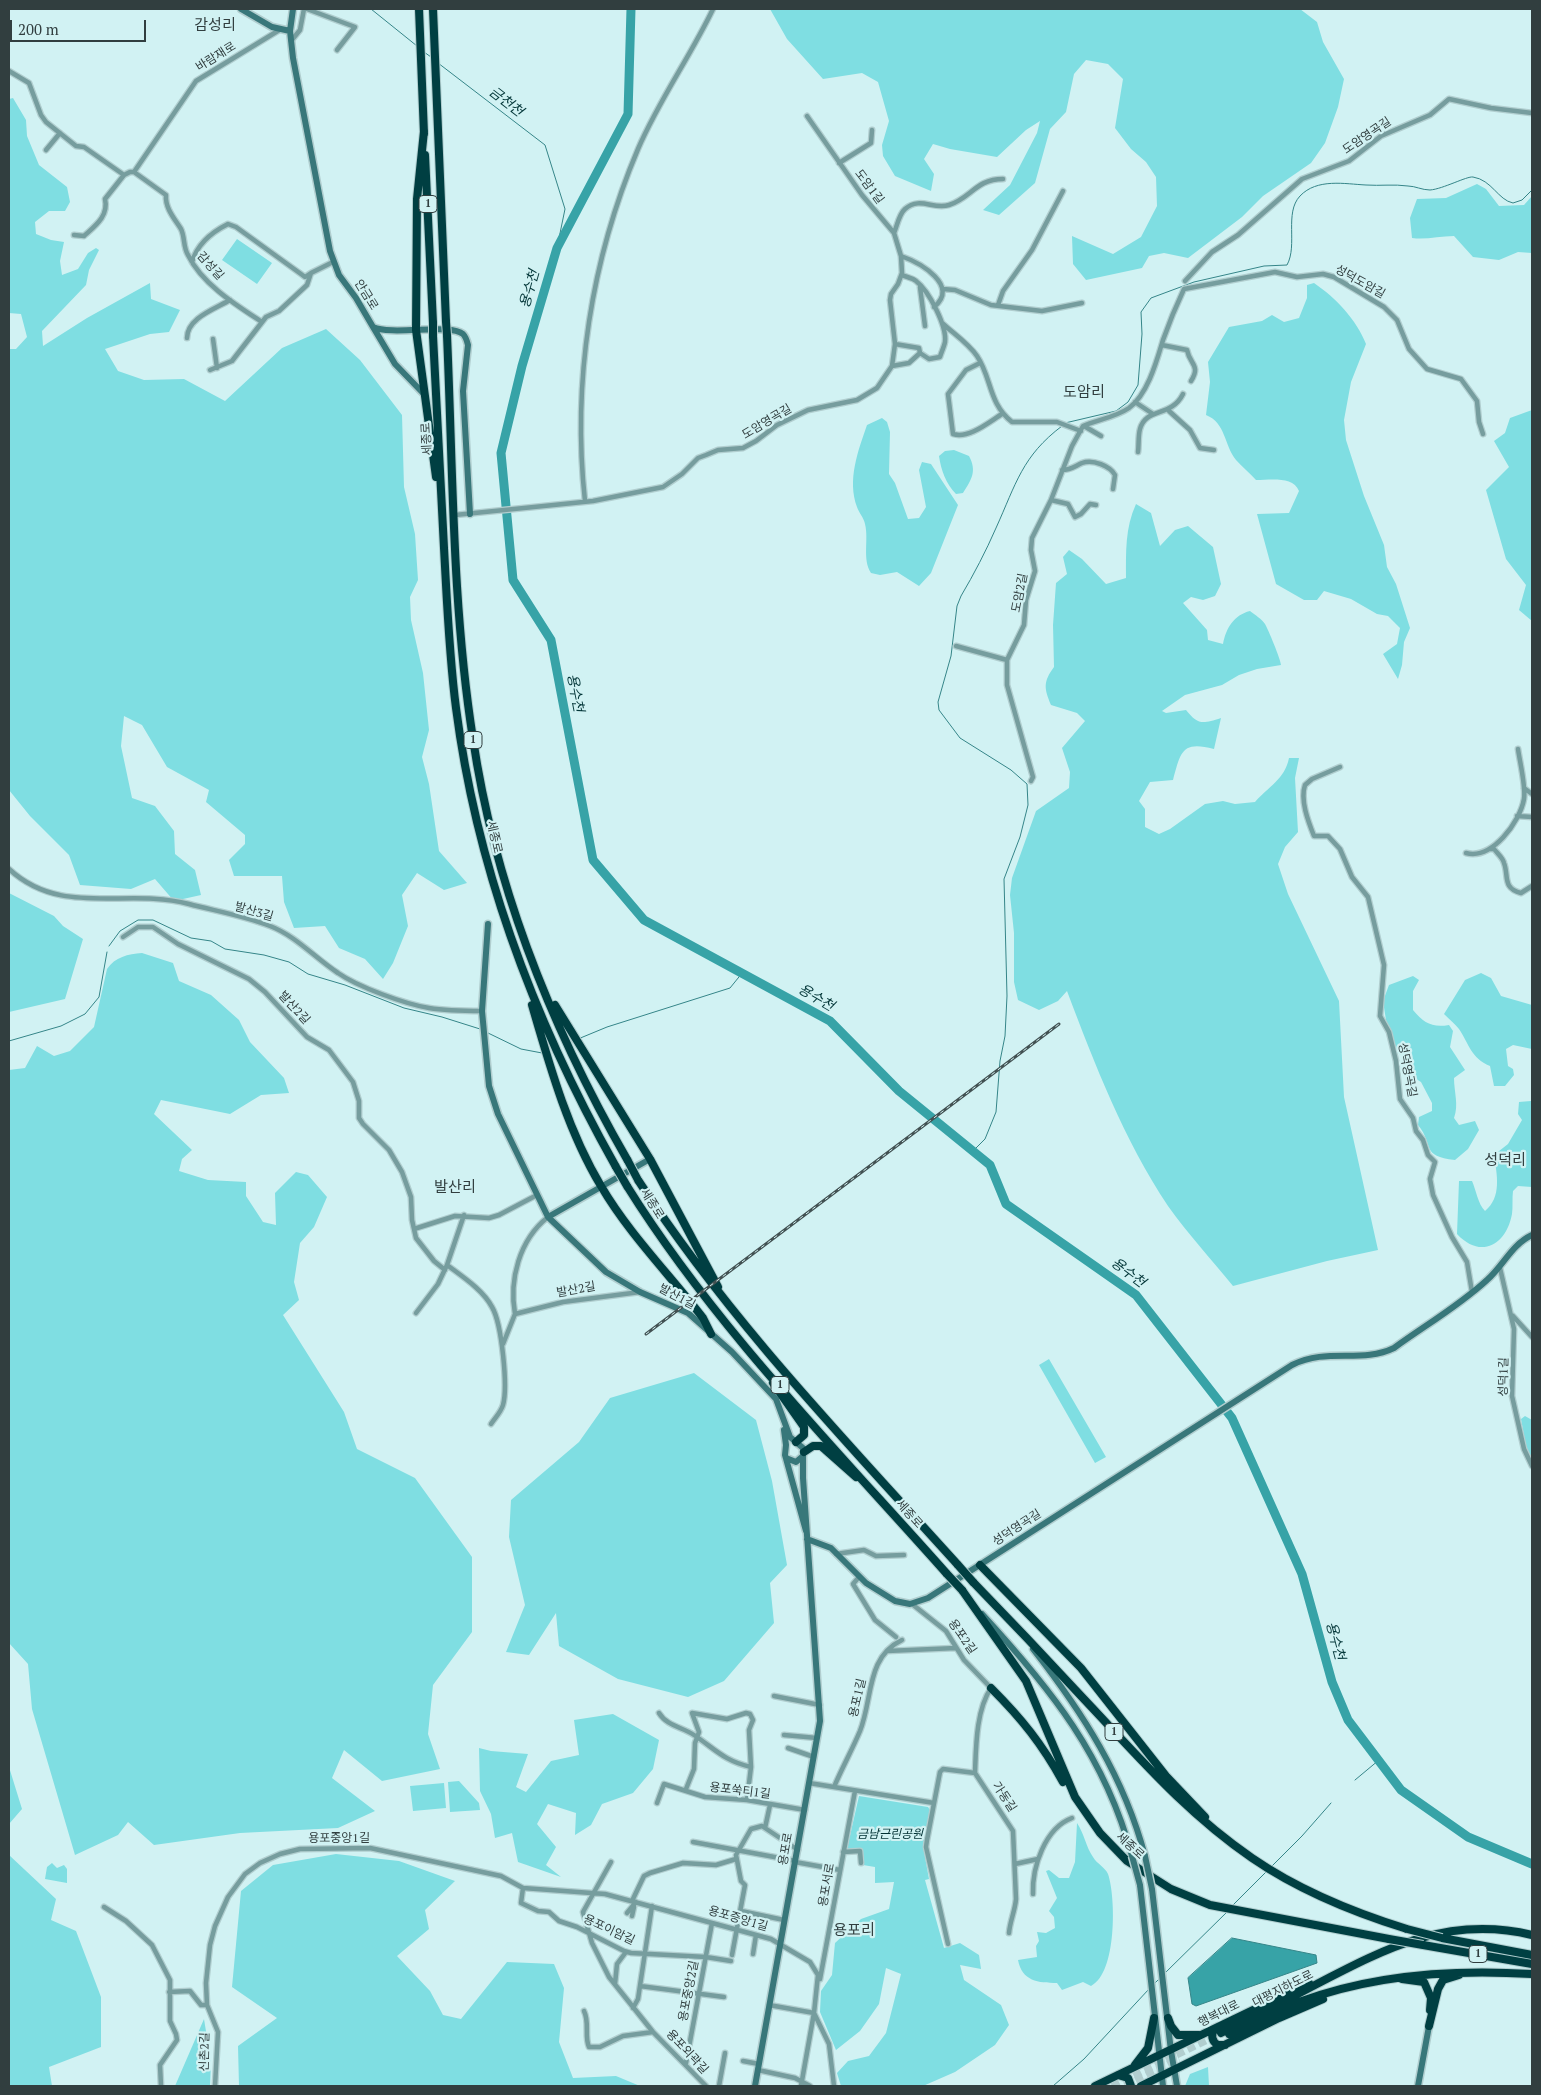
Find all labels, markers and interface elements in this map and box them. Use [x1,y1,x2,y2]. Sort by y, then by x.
scale bar [12,10,149,42]
district label: 감성리 [194,17,236,35]
text: 200 m [18,19,59,39]
street label: 바람재로 [193,39,239,75]
water label: 금천천 [486,83,526,121]
street label: 도암영곡길 [1340,115,1394,157]
street label: 도암1길 [851,167,887,207]
road number: 1 [419,195,437,212]
street label: 감성길 [194,249,226,283]
street label: 성덕도암길 [1332,262,1388,302]
water label: 용수천 [517,268,543,310]
street label: 안금로 [351,277,381,313]
district label: 도암리 [1063,384,1105,402]
street label: 도암영곡길 [740,402,794,442]
street label: 세종로 [419,422,435,456]
street label: 도암2길 [1009,572,1031,614]
water label: 용수천 [563,672,587,714]
road number: 1 [464,732,482,748]
street label: 세종로 [483,819,505,855]
street label: 발산3길 [233,900,275,924]
water label: 용수천 [795,981,837,1015]
street label: 발산2길 [275,989,313,1027]
street label: 성덕영곡길 [1395,1042,1419,1098]
district label: 성덕리 [1484,1152,1526,1170]
district label: 발산리 [434,1179,476,1197]
street label: 세종로 [637,1186,667,1222]
water label: 용수천 [1108,1255,1148,1291]
street label: 발산2길 [555,1279,597,1301]
street label: 발산1길 [656,1281,698,1313]
street label: 성덕1길 [1496,1357,1512,1397]
road number: 1 [771,1376,789,1394]
street label: 세종로 [893,1497,925,1531]
street label: 성덕영곡길 [990,1507,1044,1549]
street label: 용포2길 [945,1617,979,1657]
water label: 용수천 [1322,1620,1348,1662]
street label: 용포1길 [847,1677,869,1719]
road number: 1 [1105,1724,1123,1740]
street label: 가동길 [989,1779,1019,1815]
street label: 용포쑥티1길 [709,1780,771,1802]
park label: 금남근린공원 [857,1828,923,1842]
street label: 세종로 [1113,1830,1147,1862]
street label: 용포로 [776,1831,796,1867]
street label: 용포중앙1길 [308,1832,370,1846]
street label: 용포서로 [816,1862,838,1908]
street label: 용포중앙1길 [706,1904,770,1934]
street label: 용포이암길 [581,1912,637,1948]
district label: 용포리 [833,1922,875,1940]
road number: 1 [1469,1946,1487,1962]
street label: 용포중앙2길 [676,1959,702,2023]
street label: 대평지하도로 [1250,1968,1316,2010]
street label: 행복대로 [1196,1998,1242,2030]
street label: 용포외곽길 [663,2027,711,2077]
street label: 신촌2길 [197,2032,213,2072]

